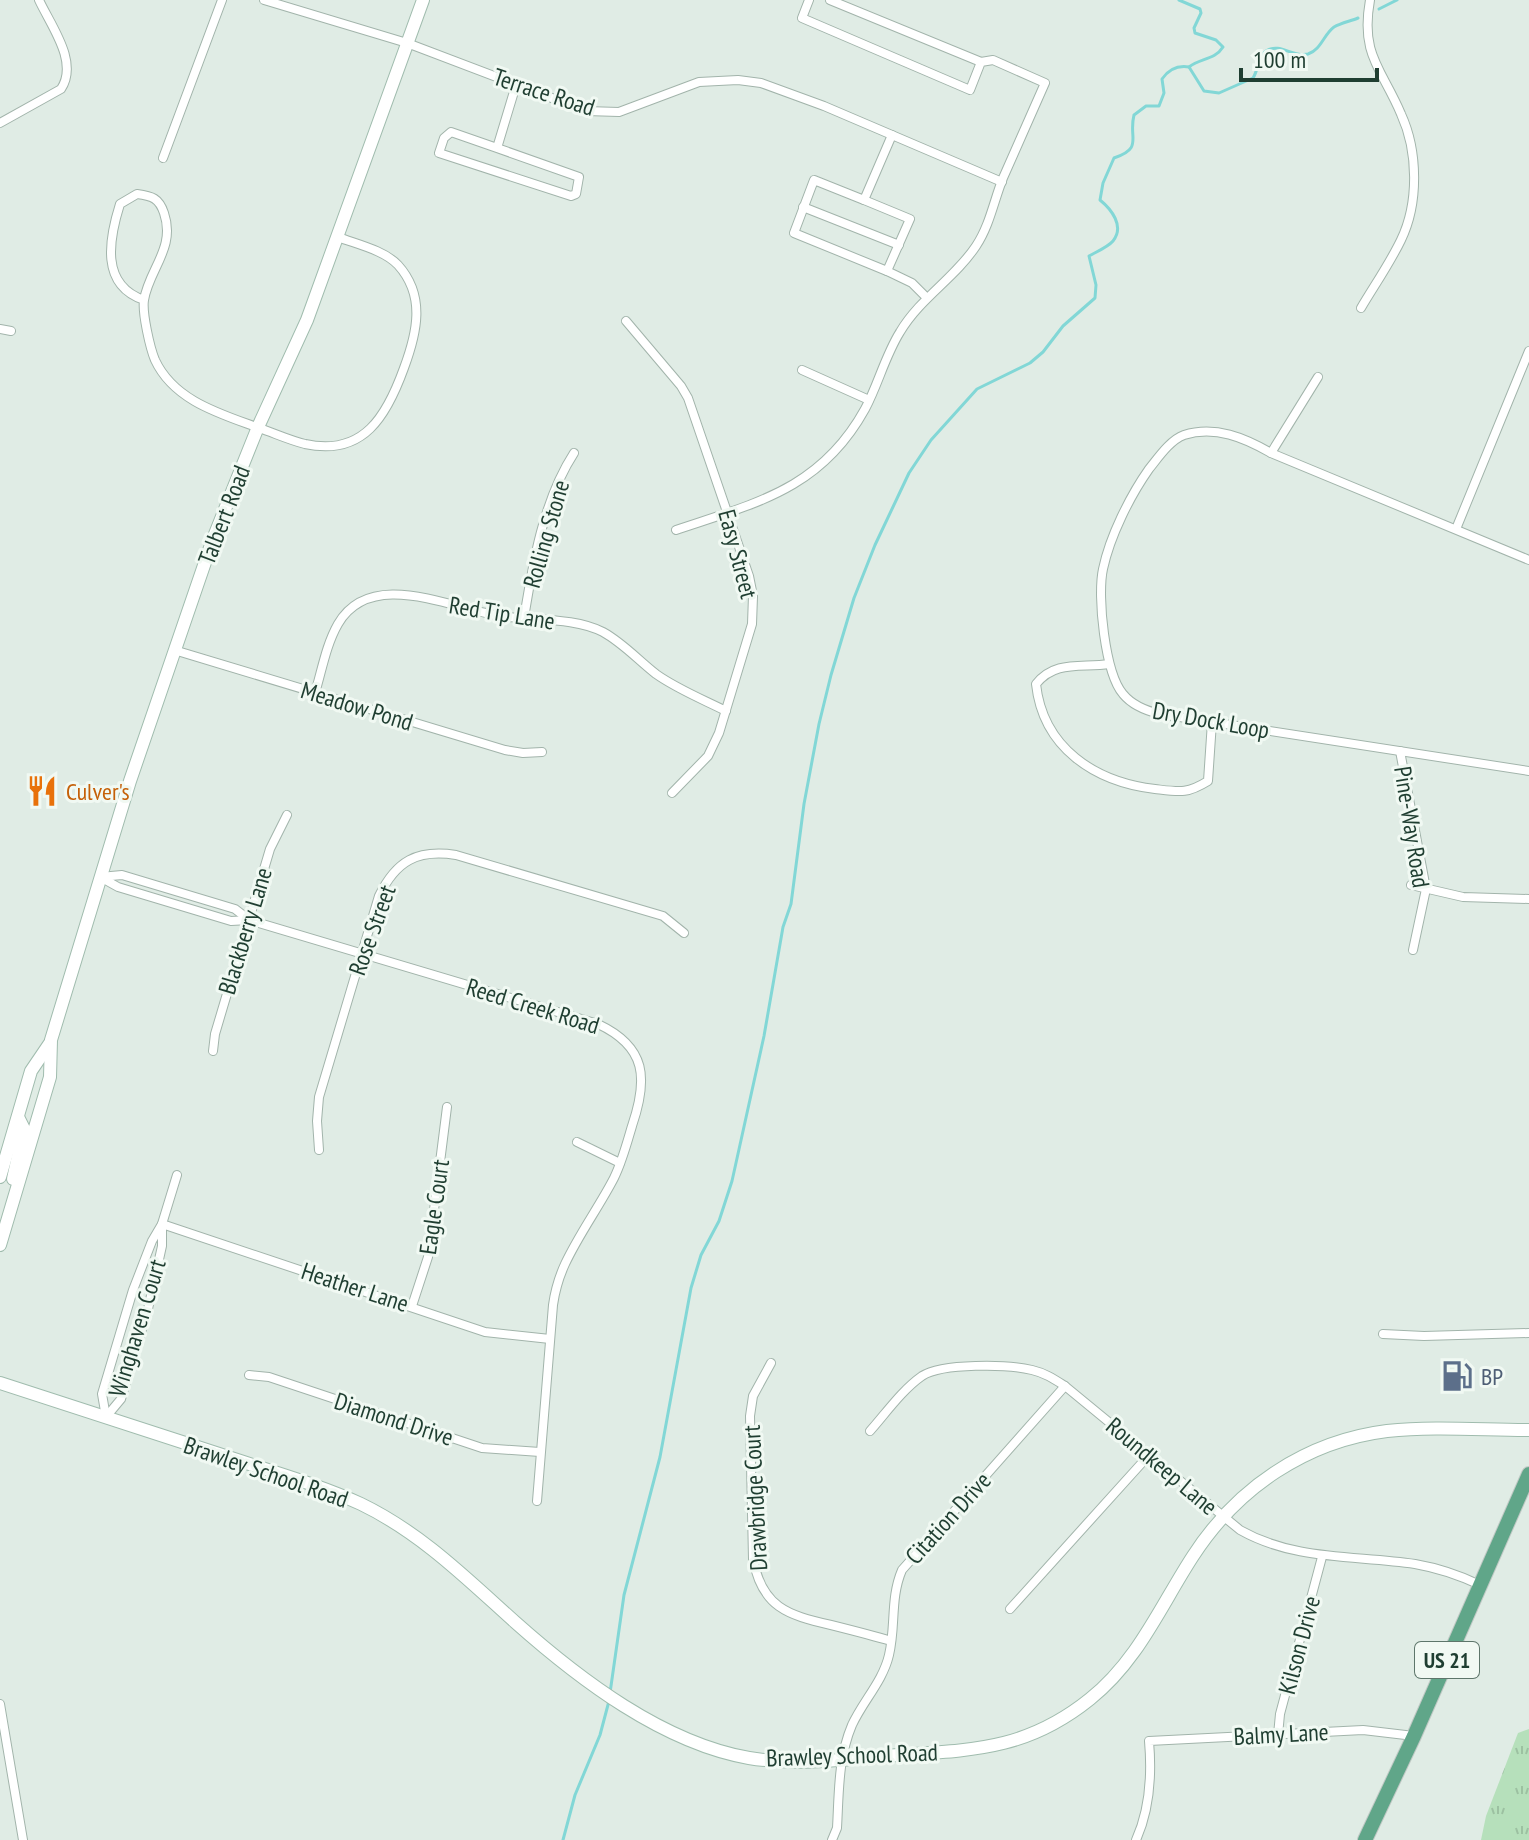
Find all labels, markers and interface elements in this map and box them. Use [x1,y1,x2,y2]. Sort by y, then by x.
scale bar [1241,32,1377,82]
text: 100 m [1253,44,1306,75]
street label: Terrace Road [489,61,599,123]
street label: Talbert Road [191,461,257,569]
street label: Rolling Stone [516,476,576,592]
street label: Easy Street [711,506,765,602]
street label: Red Tip Lane [447,589,557,637]
street label: Meadow Pond [297,674,417,738]
street label: Dry Dock Loop [1150,694,1272,746]
street label: Pine-Way Road [1387,764,1437,890]
restaurant icon: Culver's [25,774,59,808]
place label: Culver's [66,776,130,807]
street label: Blackberry Lane [211,864,279,998]
street label: Rose Street [341,880,403,979]
street label: Reed Creek Road [463,971,603,1041]
street label: Eagle Court [412,1157,456,1257]
street label: Winghaven Court [101,1255,173,1400]
street label: Heather Lane [298,1255,412,1319]
fuel station icon: BP [1440,1359,1474,1393]
place label: BP [1481,1361,1503,1392]
street label: Diamond Drive [331,1385,457,1453]
street label: Roundkeep Lane [1100,1410,1224,1522]
street label: Drawbridge Court [736,1424,774,1572]
street label: Brawley School Road [180,1429,352,1515]
street label: Citation Drive [898,1465,998,1571]
street label: Kilson Drive [1271,1593,1327,1697]
road number: US 21 [1415,1642,1479,1678]
street label: Balmy Lane [1233,1716,1329,1752]
street label: Brawley School Road [766,1737,938,1773]

